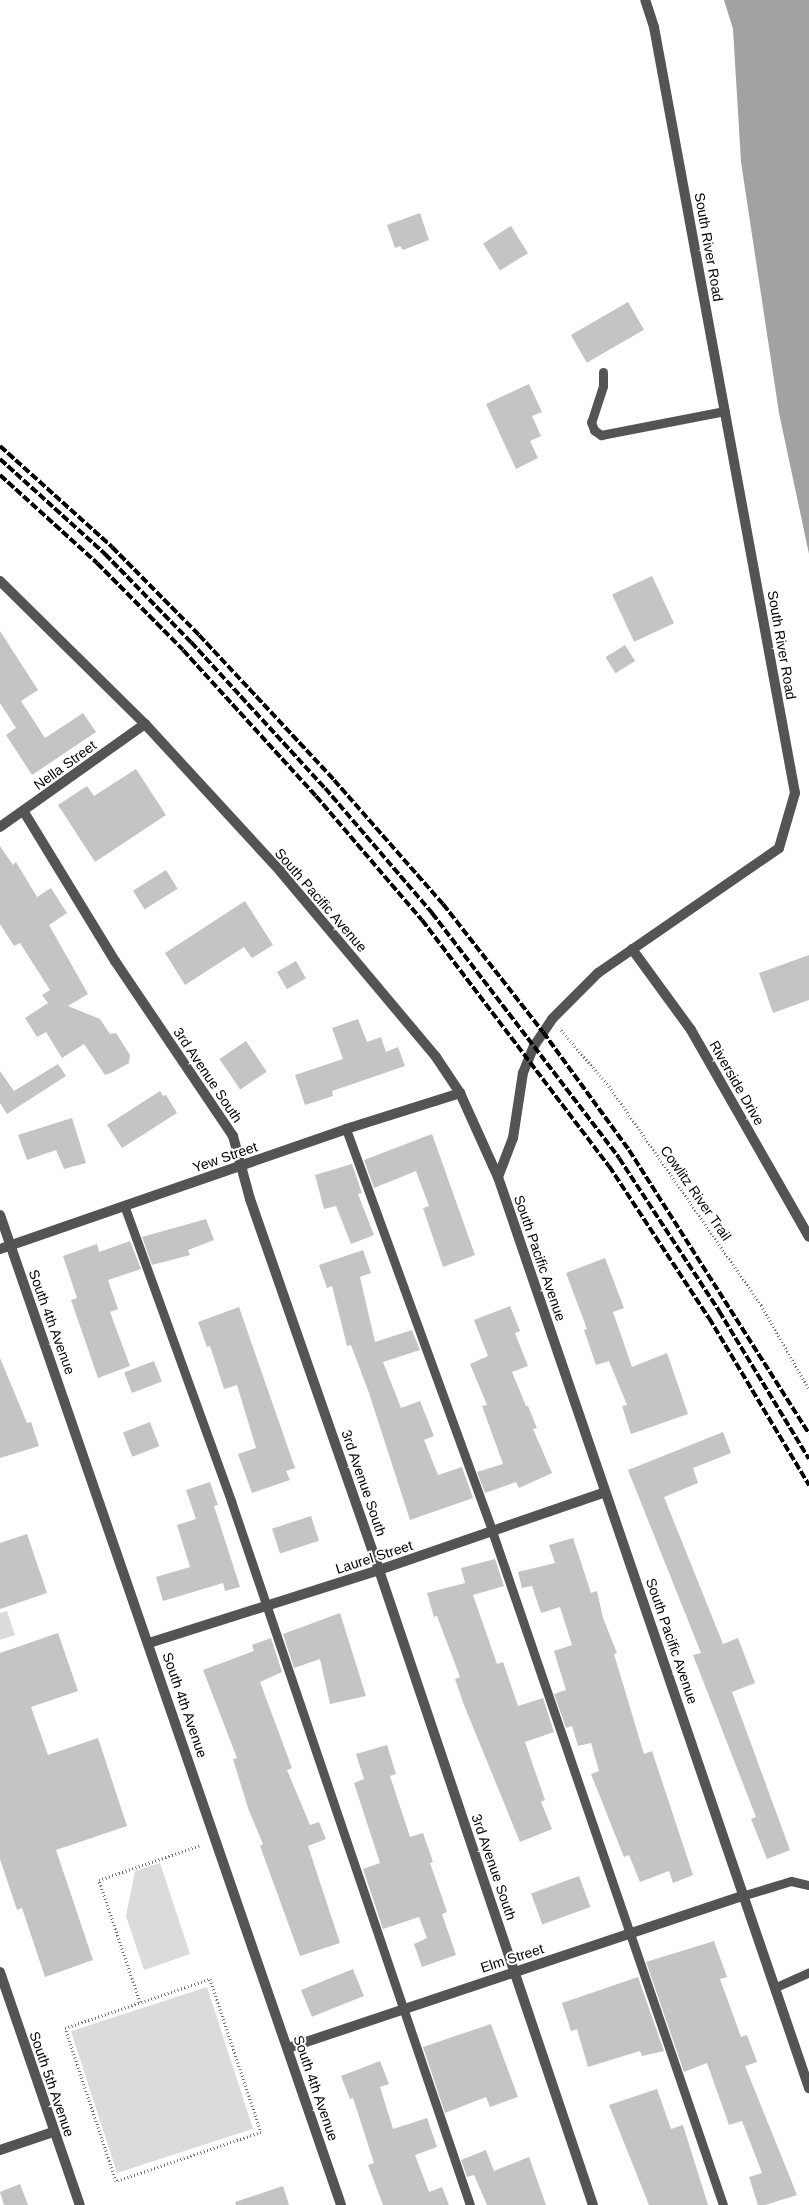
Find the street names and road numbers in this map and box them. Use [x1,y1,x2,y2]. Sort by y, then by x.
street label: South River Road [691,191,727,303]
street label: South River Road [764,589,800,701]
street label: Nella Street [30,737,100,793]
street label: South Pacific Avenue [271,844,371,956]
street label: 3rd Avenue South [170,1024,246,1126]
street label: Riverside Drive [706,1038,768,1128]
street label: Yew Street [191,1138,259,1176]
street label: Cowlitz River Trail [657,1142,735,1244]
street label: South Pacific Avenue [510,1192,570,1324]
street label: South 4th Avenue [25,1267,79,1377]
street label: 3rd Avenue South [338,1427,390,1539]
street label: Laurel Street [333,1537,415,1577]
street label: South Pacific Avenue [642,1575,702,1707]
street label: South 4th Avenue [159,1650,211,1760]
street label: 3rd Avenue South [468,1811,520,1923]
street label: Elm Street [478,1940,546,1976]
street label: South 5th Avenue [26,2029,78,2139]
street label: South 4th Avenue [290,2033,342,2143]

